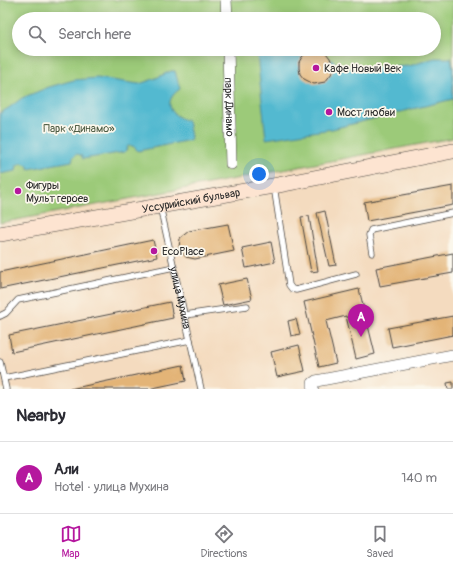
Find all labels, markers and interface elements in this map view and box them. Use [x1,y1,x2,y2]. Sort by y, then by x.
search box [12,12,441,56]
icon: search [26,23,48,45]
text: Search here [58,25,131,44]
place label: Кафе Новый Век [324,62,402,75]
marker: Кафе Новый Век [311,63,321,73]
street label: парк Динамо [222,77,236,137]
place label: Мост любви [337,106,395,119]
marker: Мост любви [324,107,334,117]
park label: Парк «Динамо» [43,122,115,135]
your location [249,164,269,184]
place label: Фигуры Мульт героев [26,179,88,205]
marker: Фигуры Мульт героев [13,186,23,196]
street label: Уссурийский бульвар [141,186,241,216]
place label: EcoPlace [162,245,205,258]
marker: EcoPlace [149,246,159,256]
street label: улица Мухина [167,264,193,330]
pin: A [348,304,374,337]
text: Nearby [16,405,65,426]
text: Али [54,460,78,479]
text: A [25,470,33,486]
text: 140 m [401,470,437,486]
text: Hotel · улица Мухина [54,479,169,495]
tab: Map [60,523,82,560]
tab: Directions [201,523,247,560]
tab: Saved [366,523,393,560]

